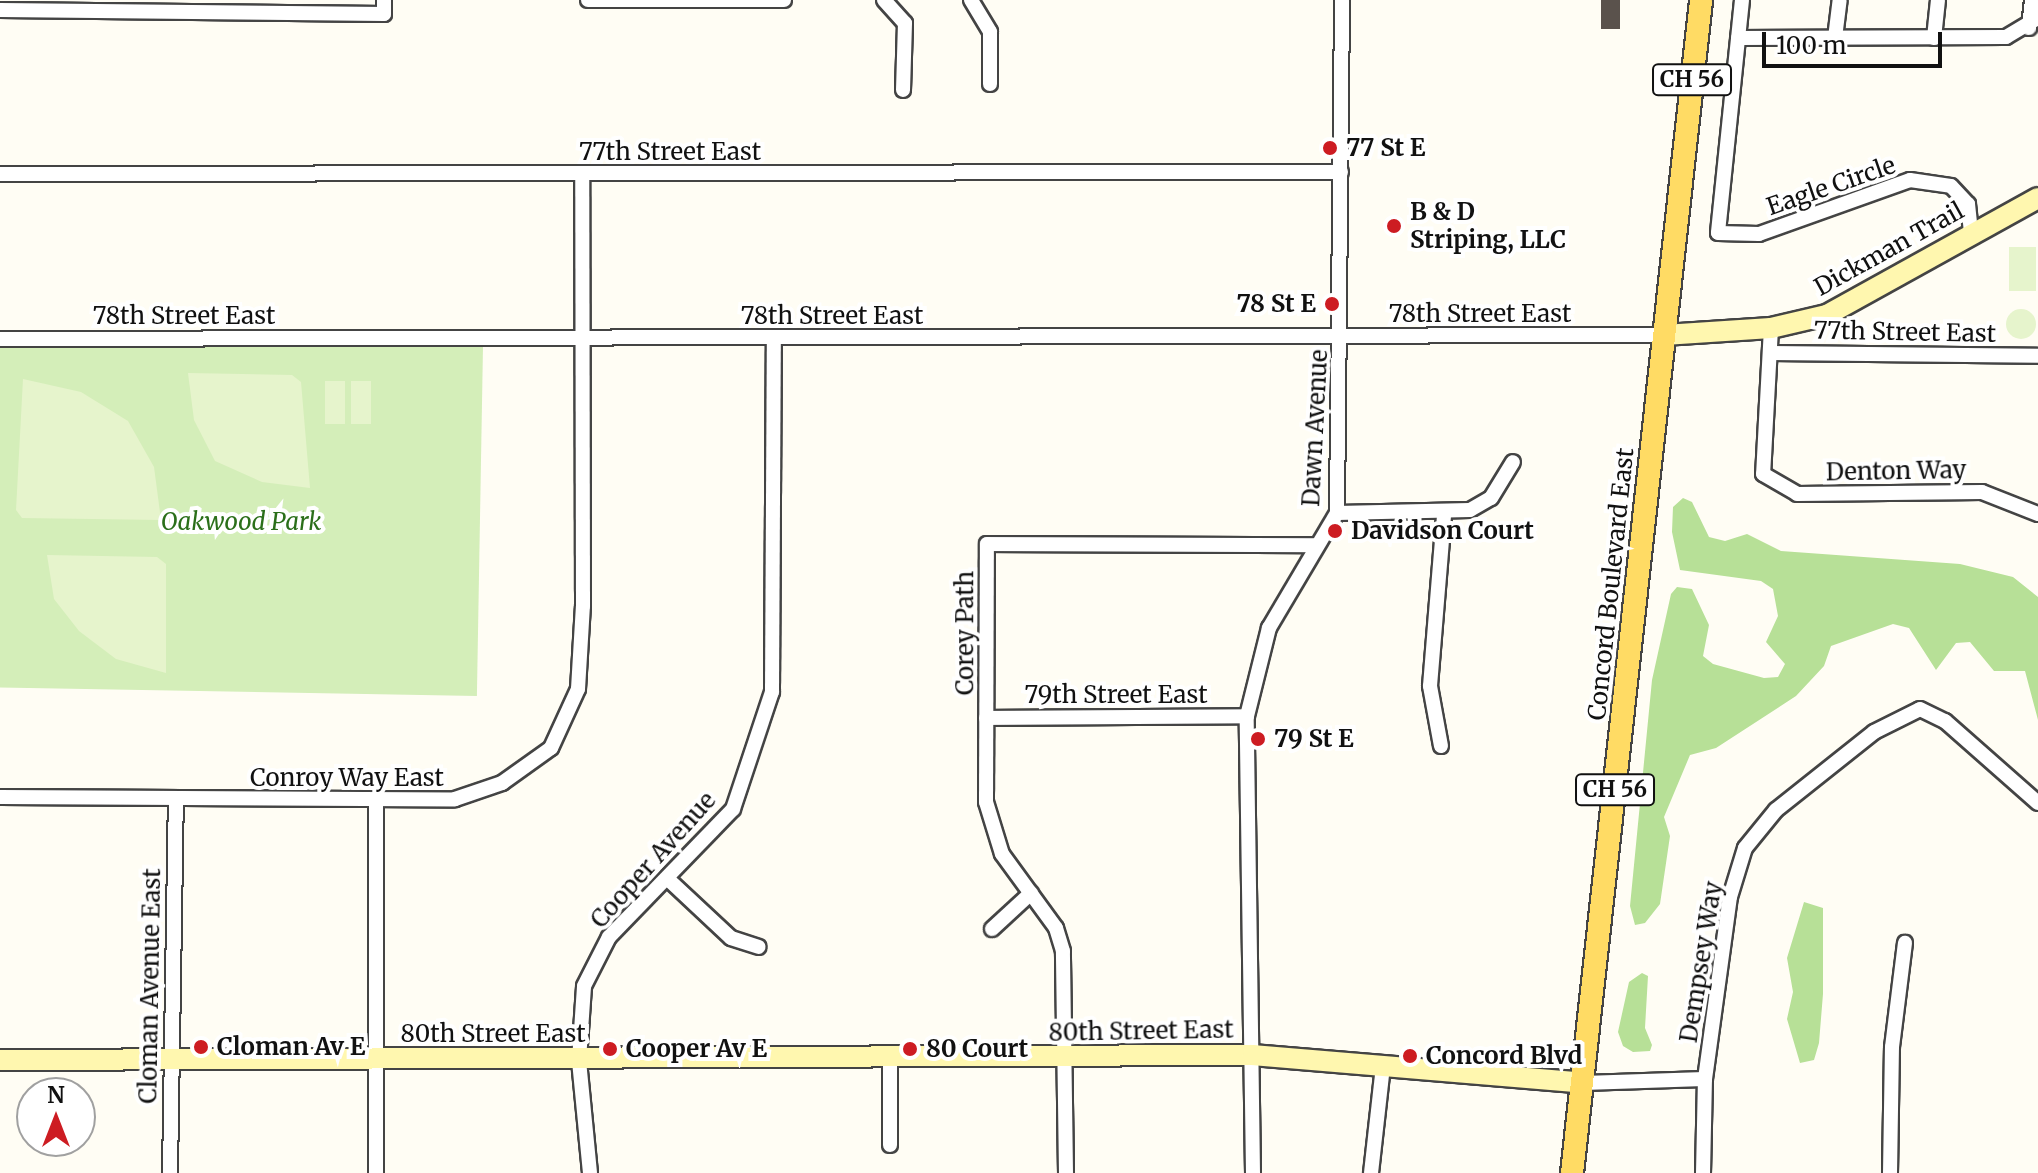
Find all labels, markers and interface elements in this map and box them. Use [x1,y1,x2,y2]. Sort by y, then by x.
scale bar [1766,16,1946,66]
text: 100 m [1776,30,1846,61]
road number: CH 56 [1652,62,1732,98]
place label: 77 St E [1346,134,1425,162]
street label: 77th Street East [579,138,761,166]
marker: 77 St E [1321,139,1339,157]
street label: Eagle Circle [1763,151,1899,221]
street label: Dickman Trail [1809,196,1969,302]
place label: B & D Striping, LLC [1410,198,1566,254]
marker: B & D Striping, LLC [1385,217,1403,235]
place label: 78 St E [1237,290,1316,318]
marker: 78 St E [1323,295,1341,313]
street label: 78th Street East [1389,300,1571,328]
street label: 78th Street East [93,302,275,330]
street label: 78th Street East [741,302,923,330]
street label: 77th Street East [1814,316,1996,348]
street label: Dawn Avenue [1297,349,1333,507]
street label: Concord Boulevard East [1582,446,1640,722]
street label: Denton Way [1826,455,1966,487]
park label: Oakwood Park [161,508,321,536]
place label: Davidson Court [1351,517,1534,545]
marker: Davidson Court [1326,522,1344,540]
street label: Corey Path [951,571,979,695]
street label: 79th Street East [1024,681,1208,709]
place label: 79 St E [1274,725,1354,753]
marker: 79 St E [1249,730,1267,748]
street label: Conroy Way East [250,764,444,792]
road number: CH 56 [1575,772,1655,808]
street label: Cooper Avenue [585,786,721,934]
street label: Cloman Avenue East [134,868,166,1104]
street label: Dempsey Way [1674,879,1728,1045]
street label: 80th Street East [1048,1015,1234,1047]
street label: 80th Street East [401,1020,585,1048]
place label: Cloman Av E [217,1033,365,1061]
place label: Cooper Av E [626,1035,767,1063]
place label: 80 Court [926,1035,1028,1063]
marker: Cloman Av E [192,1038,210,1056]
marker: Cooper Av E [601,1040,619,1058]
marker: 80 Court [901,1040,919,1058]
place label: Concord Blvd [1426,1042,1582,1070]
marker: Concord Blvd [1401,1047,1419,1065]
north arrow [16,1077,96,1157]
text: N [47,1081,65,1109]

